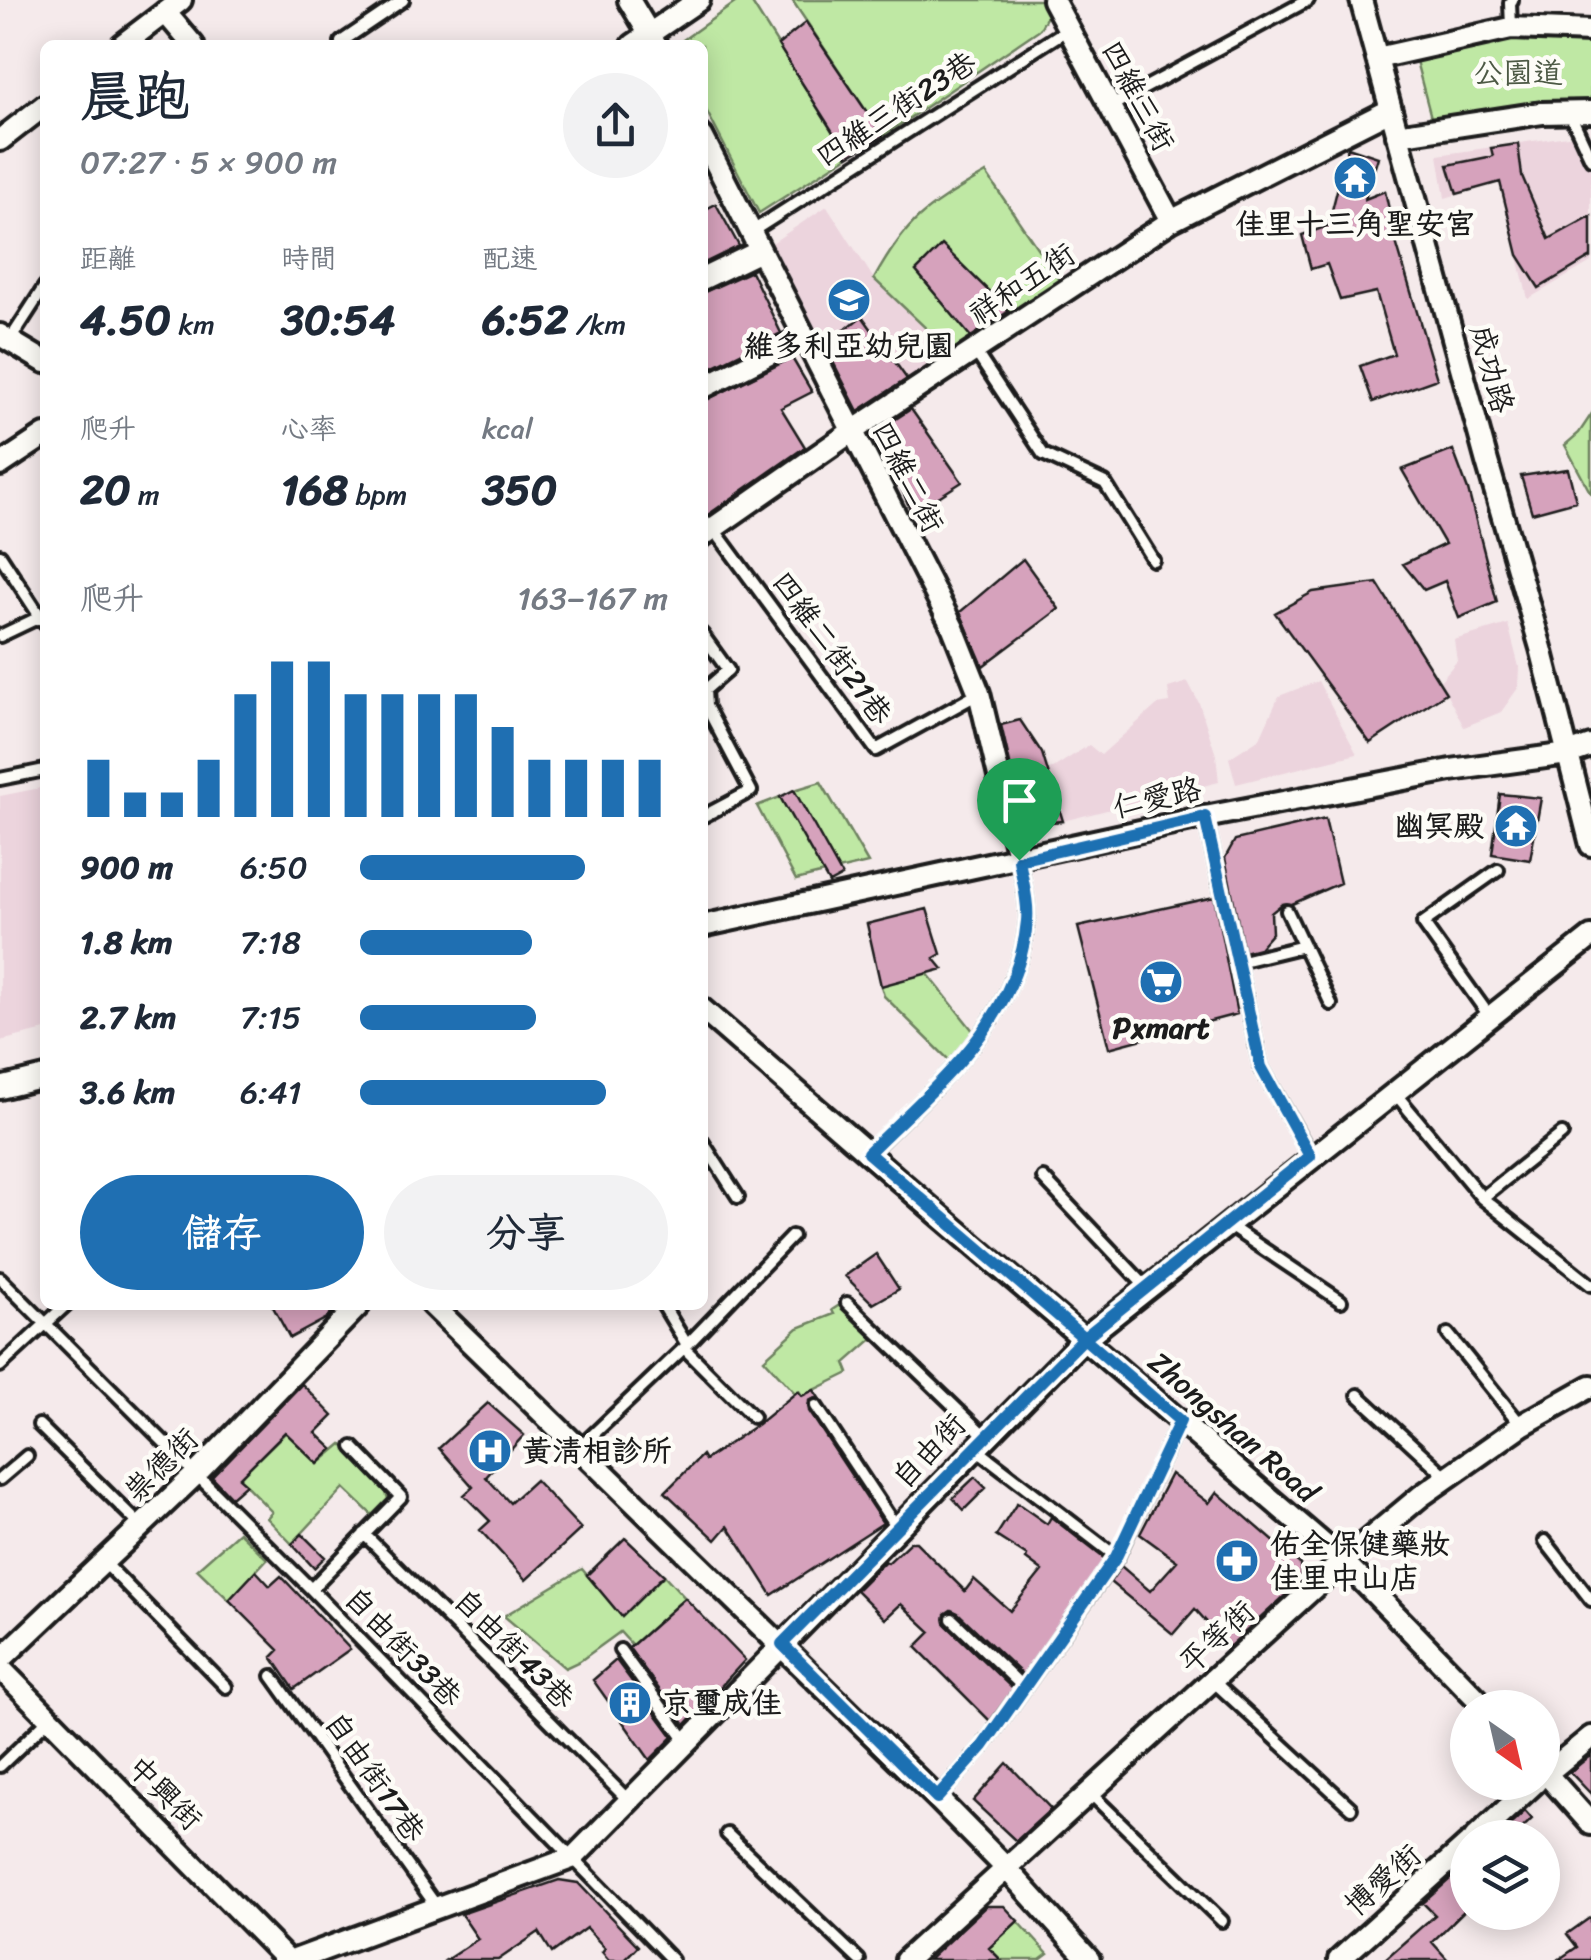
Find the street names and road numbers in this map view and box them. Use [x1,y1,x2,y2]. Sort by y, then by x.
street label: 四維三街 [1086,30,1190,162]
street label: 四維三街23巷 [804,36,988,182]
street label: 祥和五街 [957,228,1087,340]
street label: 成功路 [1454,319,1530,419]
street label: 四維二街 [857,411,959,543]
street label: 四維二街21巷 [757,559,907,737]
street label: 仁愛路 [1107,762,1207,834]
street label: Zhongshan Road [1135,1337,1333,1519]
street label: 自由街 [878,1400,980,1502]
street label: 祟德街 [110,1414,212,1516]
street label: 自由街33巷 [330,1573,476,1721]
street label: 自由街43巷 [440,1575,588,1723]
street label: 平等街 [1166,1587,1268,1687]
street label: 自由街17巷 [310,1700,440,1854]
street label: 中興街 [114,1742,216,1844]
street label: 博愛街 [1331,1830,1435,1930]

